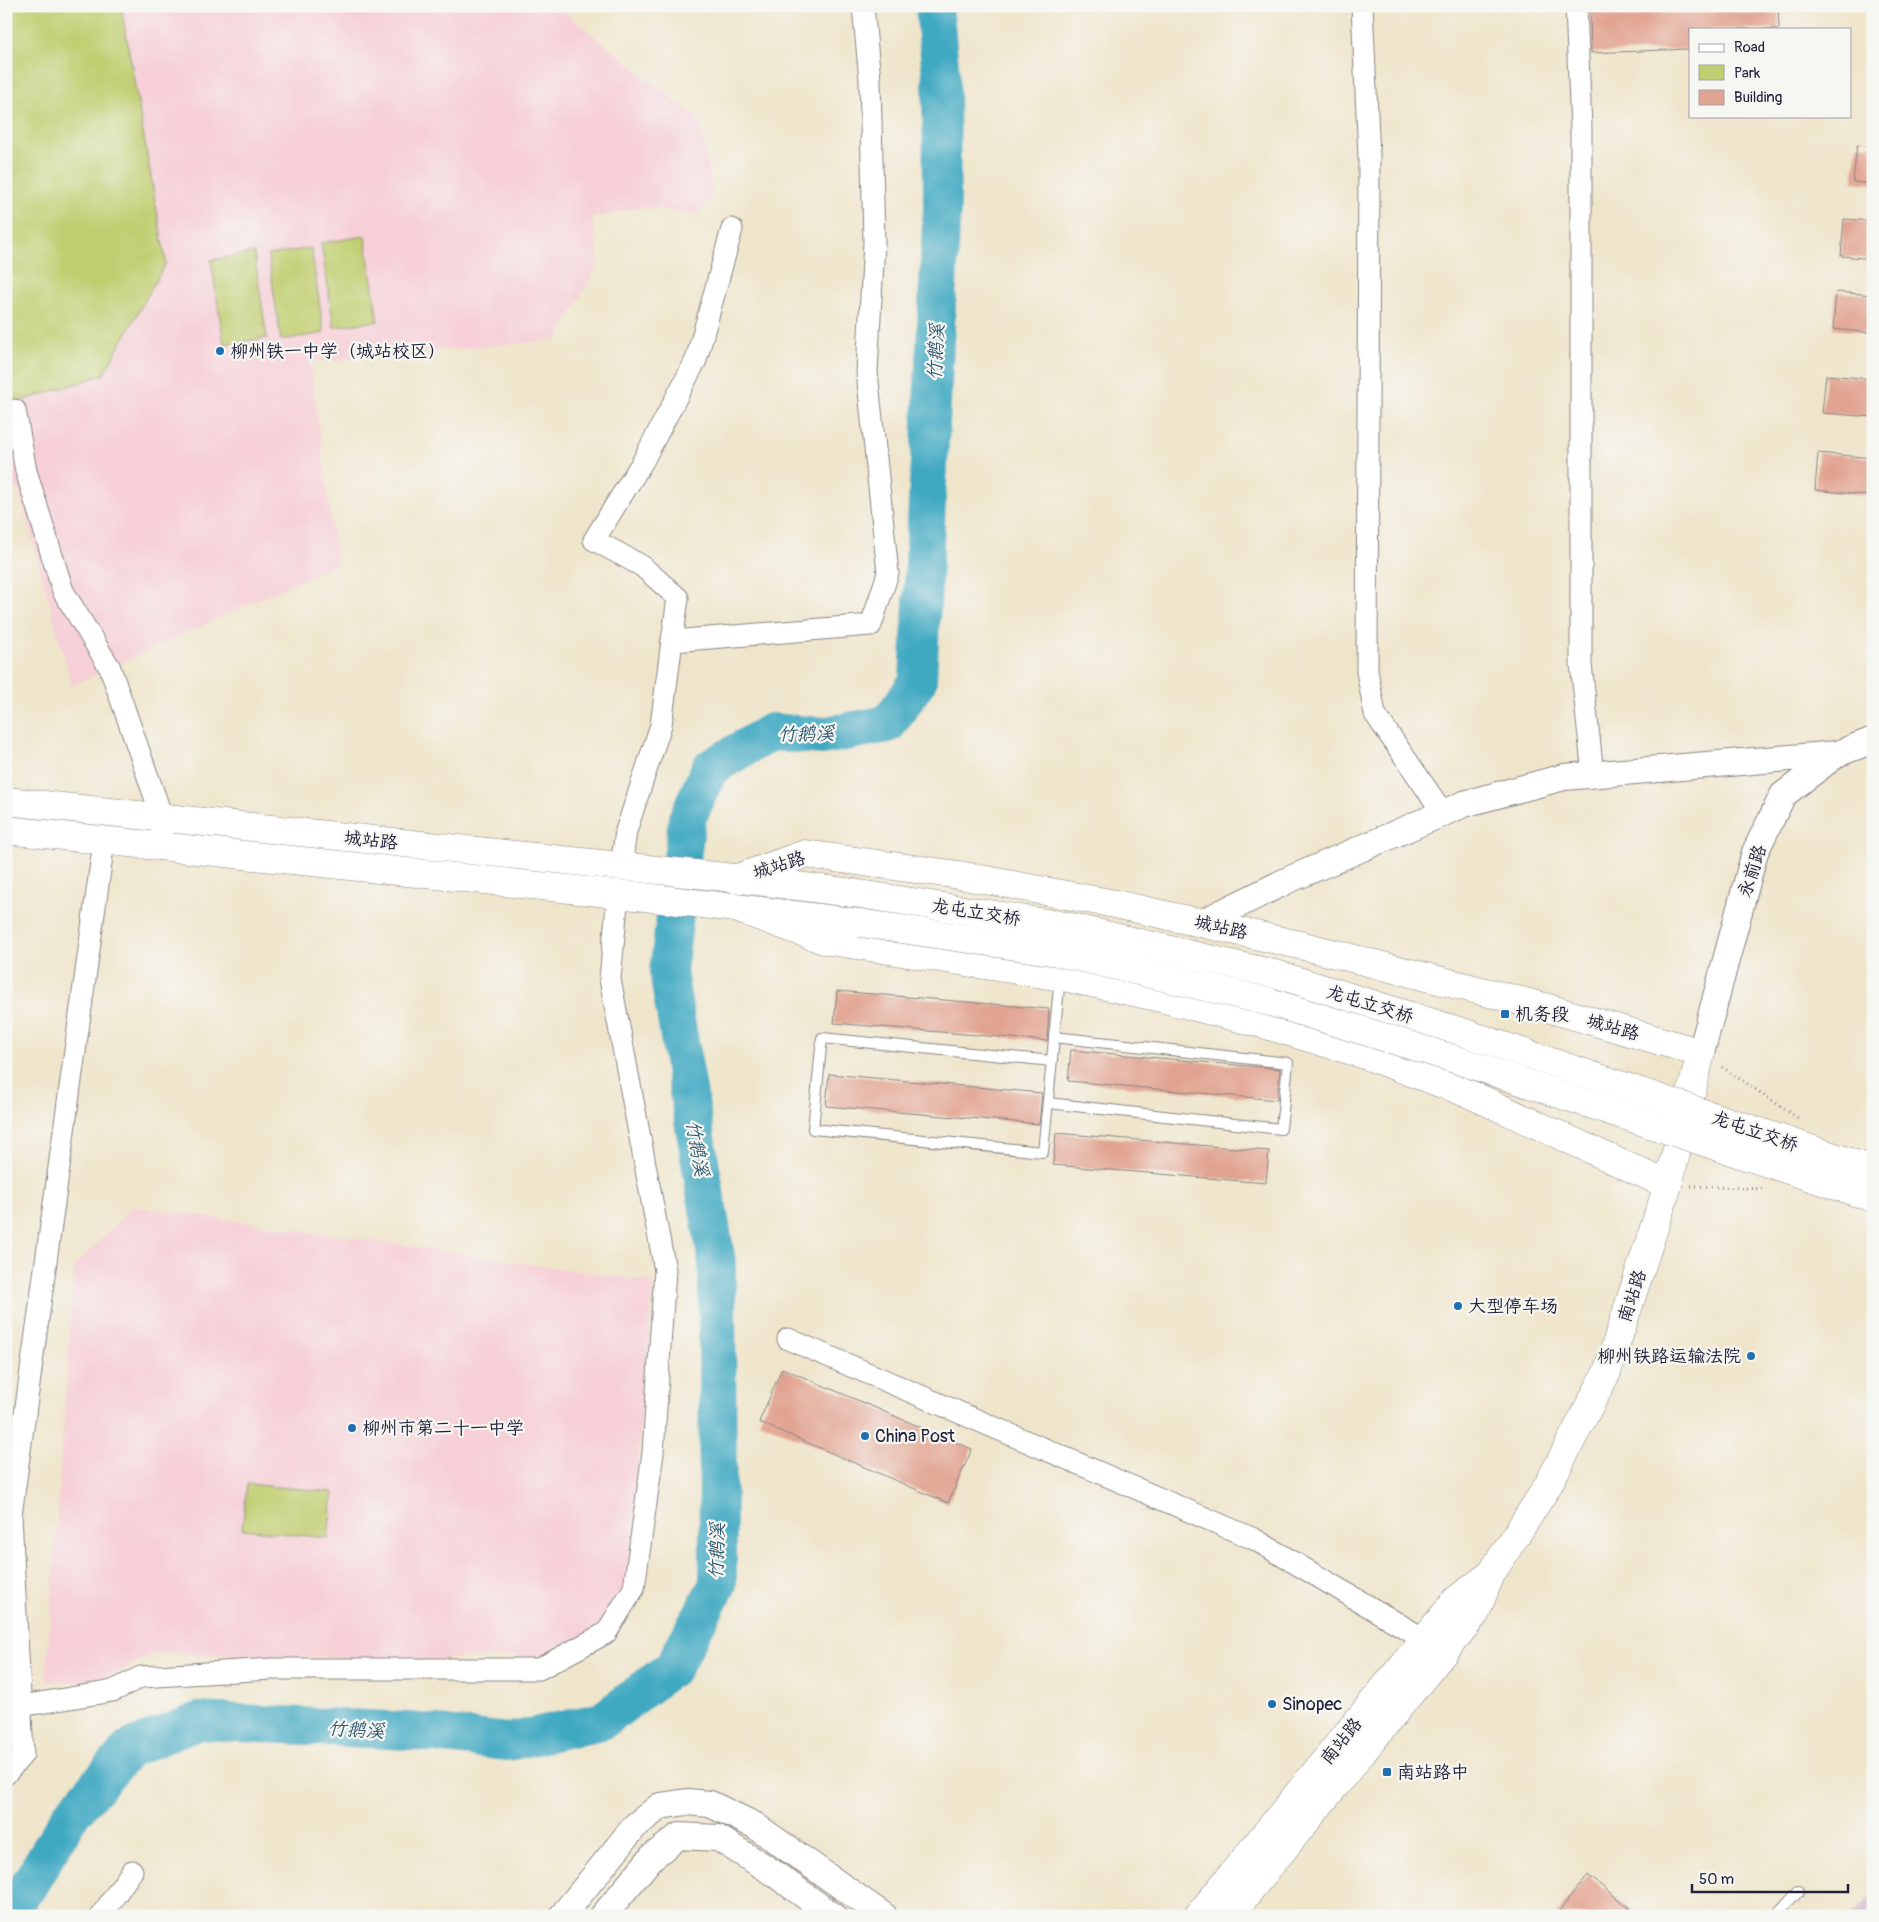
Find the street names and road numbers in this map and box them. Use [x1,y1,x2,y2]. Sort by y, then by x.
street label: 城站路 [343,826,399,855]
street label: 永前路 [1733,842,1772,900]
street label: 城站路 [750,847,808,884]
street label: 龙屯立交桥 [930,894,1022,931]
street label: 城站路 [1192,910,1250,945]
street label: 龙屯立交桥 [1323,980,1416,1029]
street label: 城站路 [1584,1009,1642,1046]
street label: 龙屯立交桥 [1709,1106,1801,1157]
street label: 南站路 [1613,1267,1652,1325]
street label: 南站路 [1315,1713,1367,1770]

